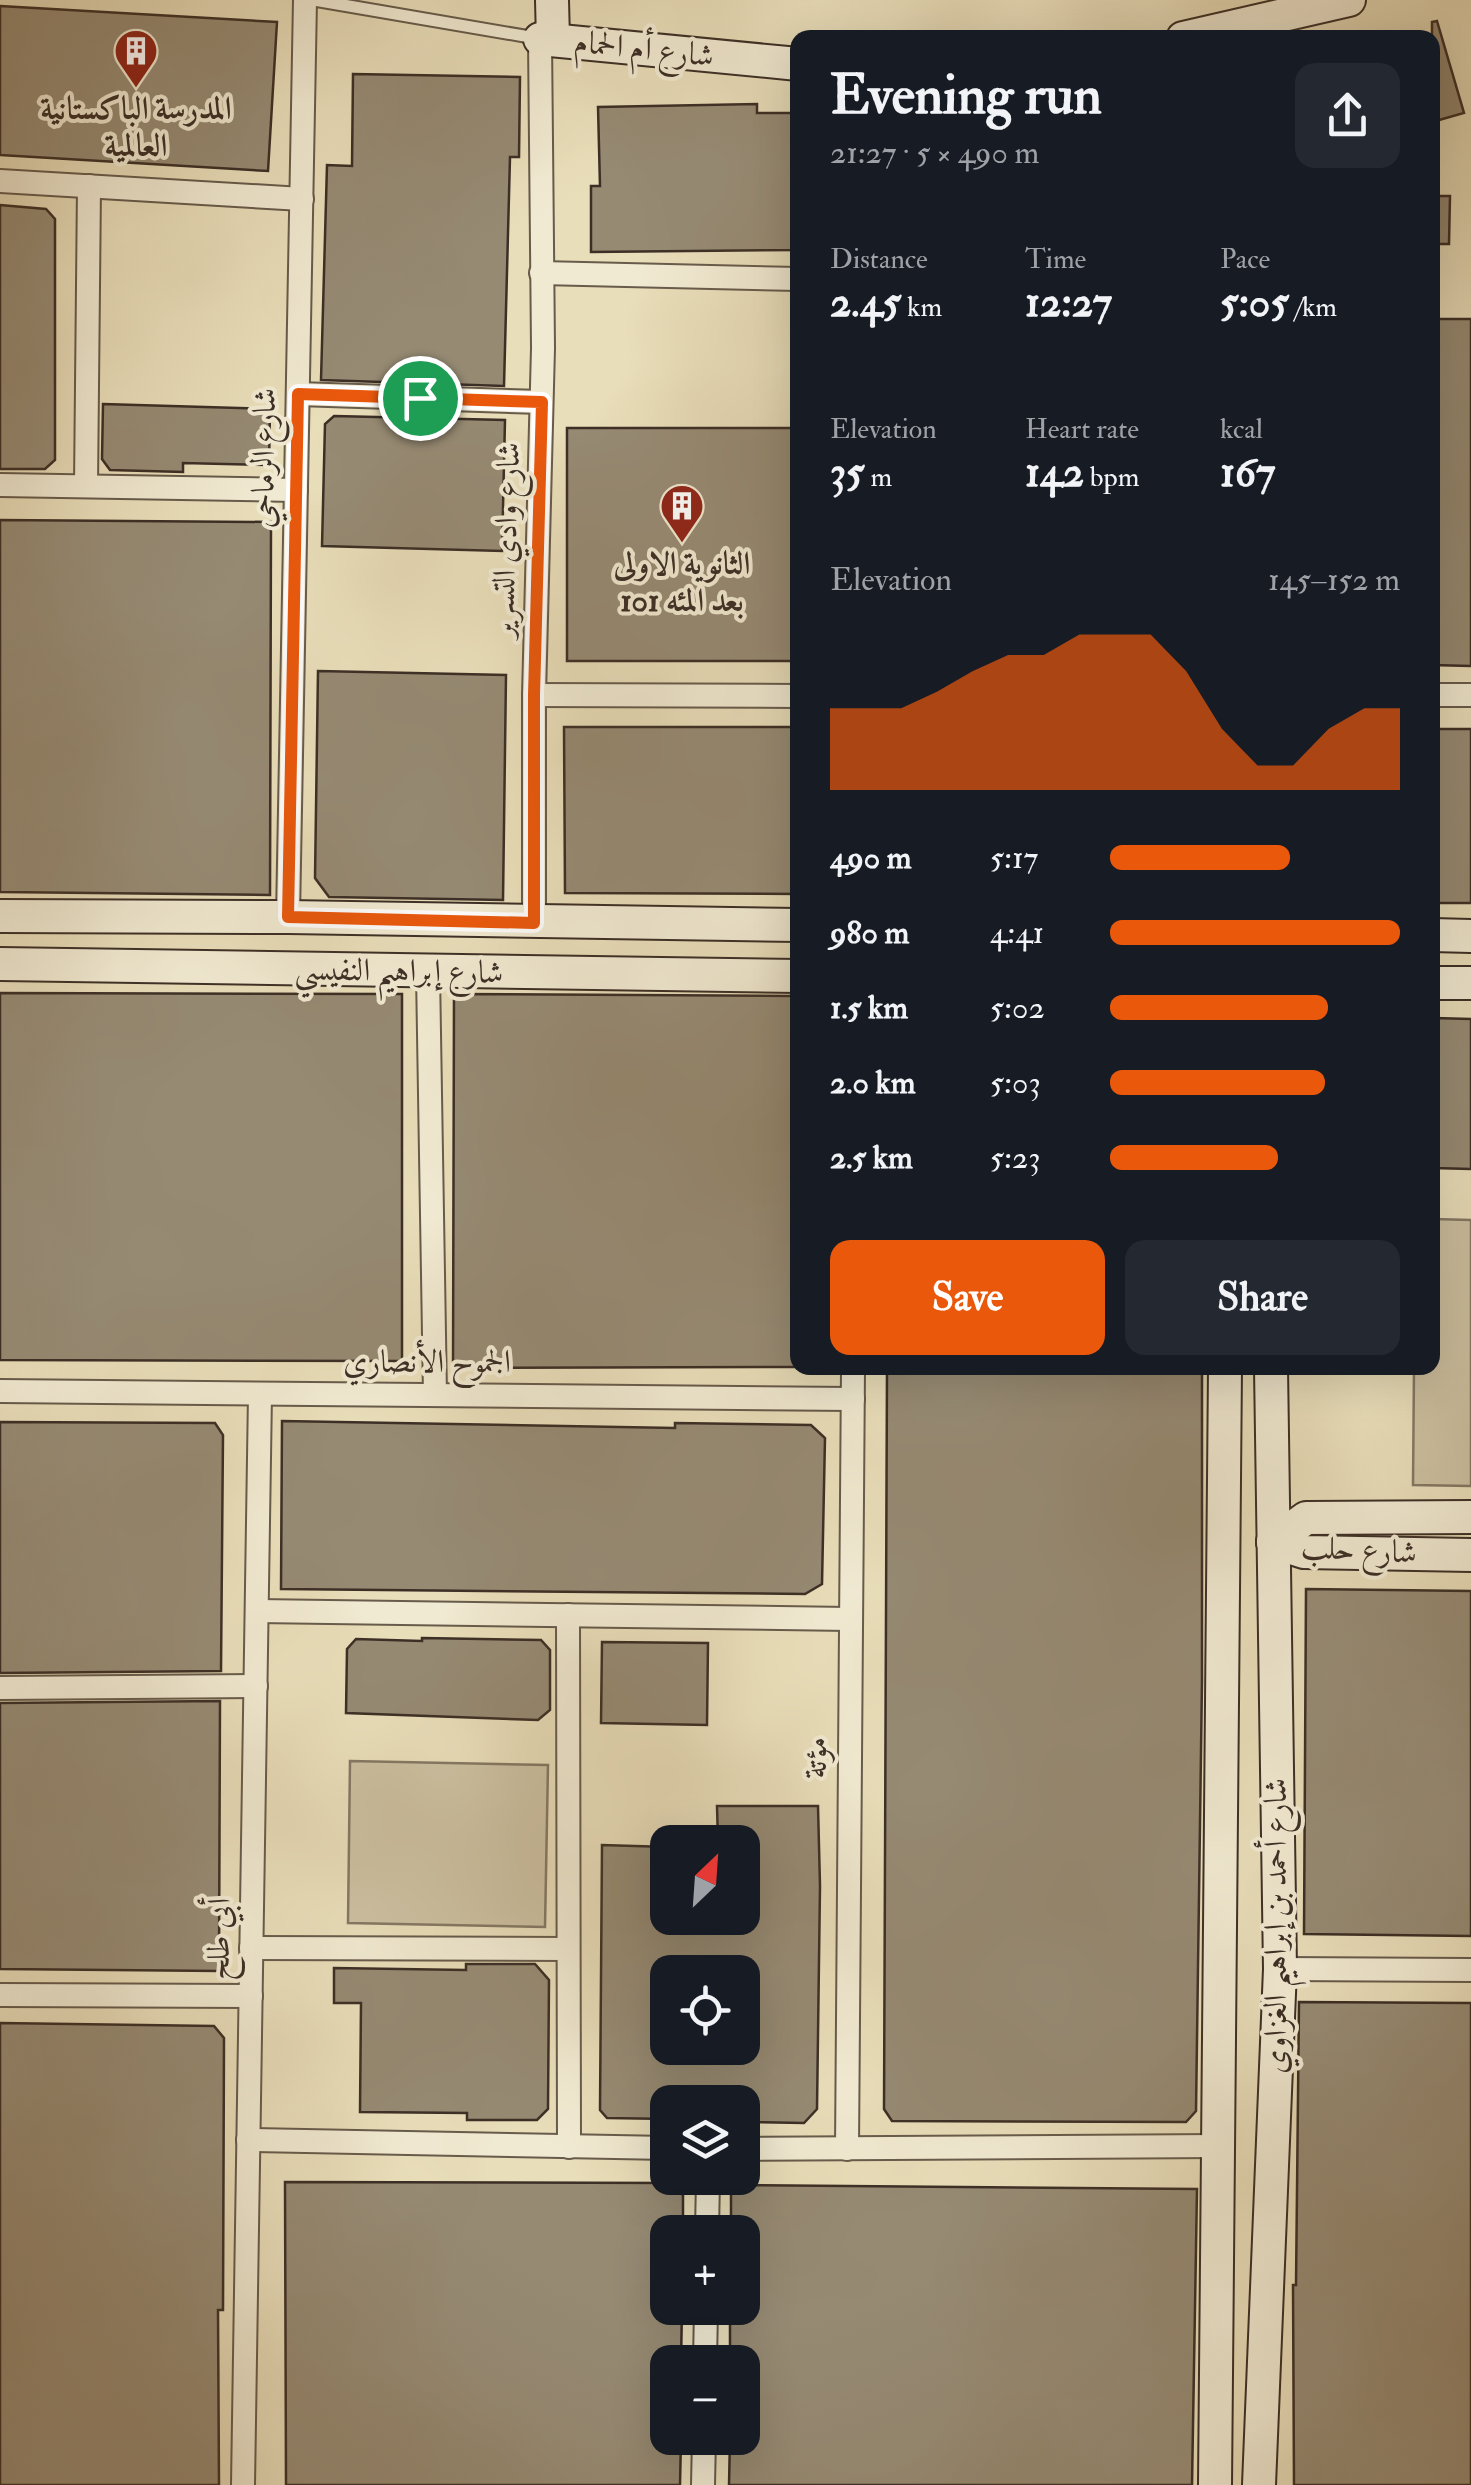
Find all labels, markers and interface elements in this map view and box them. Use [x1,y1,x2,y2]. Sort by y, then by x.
street label: شارع أم الحمام [571,19,716,83]
building icon: المدرسة الباكستانية العالمية [113,28,159,89]
text: Evening run [830,61,1102,130]
button: share [1295,63,1400,168]
place label: المدرسة الباكستانية العالمية [40,89,232,166]
text: 21:27 · 5 × 490 m [830,133,1039,173]
text: Distance [830,242,928,277]
text: Time [1025,242,1086,277]
text: Pace [1220,242,1270,277]
text: 2.45 [830,277,901,329]
text: 12:27 [1025,277,1112,329]
text: 5:05 [1220,277,1289,329]
text: km [901,290,942,325]
text: /km [1289,290,1337,325]
pin [378,356,463,441]
icon: arrive [393,371,448,426]
street label: شارع الرماحي [243,388,291,529]
text: Elevation [830,412,937,447]
text: Heart rate [1025,412,1139,447]
text: kcal [1220,412,1263,447]
street label: شارع وادي التسرير [482,442,535,642]
text: 35 [830,447,865,499]
text: 142 [1025,447,1084,499]
text: 167 [1220,447,1275,499]
text: m [865,460,892,495]
text: bpm [1084,460,1139,495]
building icon: الثانوية الاولى بعد المئه 101 [659,483,705,544]
place label: الثانوية الاولى بعد المئه 101 [613,544,750,621]
text: Elevation [830,560,952,600]
text: 145–152 m [1268,560,1400,600]
text: 490 m [830,838,912,878]
text: 5:17 [990,838,1038,878]
text: 980 m [830,913,909,953]
text: 4:41 [990,913,1044,953]
street label: شارع إبراهيم النفيسي [294,949,504,1004]
text: 1.5 km [830,988,908,1028]
text: 5:02 [990,988,1045,1028]
text: 2.0 km [830,1063,916,1103]
text: 5:03 [990,1063,1041,1103]
text: 2.5 km [830,1138,913,1178]
text: 5:23 [990,1138,1040,1178]
button: Save [830,1240,1105,1355]
button: Share [1125,1240,1400,1355]
street label: الجموح الأنصاري [343,1339,511,1389]
street label: شارع حلب [1300,1527,1418,1579]
street label: مؤتة [796,1737,836,1779]
street label: شارع أحمد بن إبراهيم الغزاوي [1253,1778,1307,2074]
north arrow [650,1825,760,1935]
map controls [650,1825,760,2455]
street label: أبي طلح [195,1897,247,1981]
button: locate [650,1955,760,2065]
button: layers [650,2085,760,2195]
button: + [650,2215,760,2325]
button: − [650,2345,760,2455]

